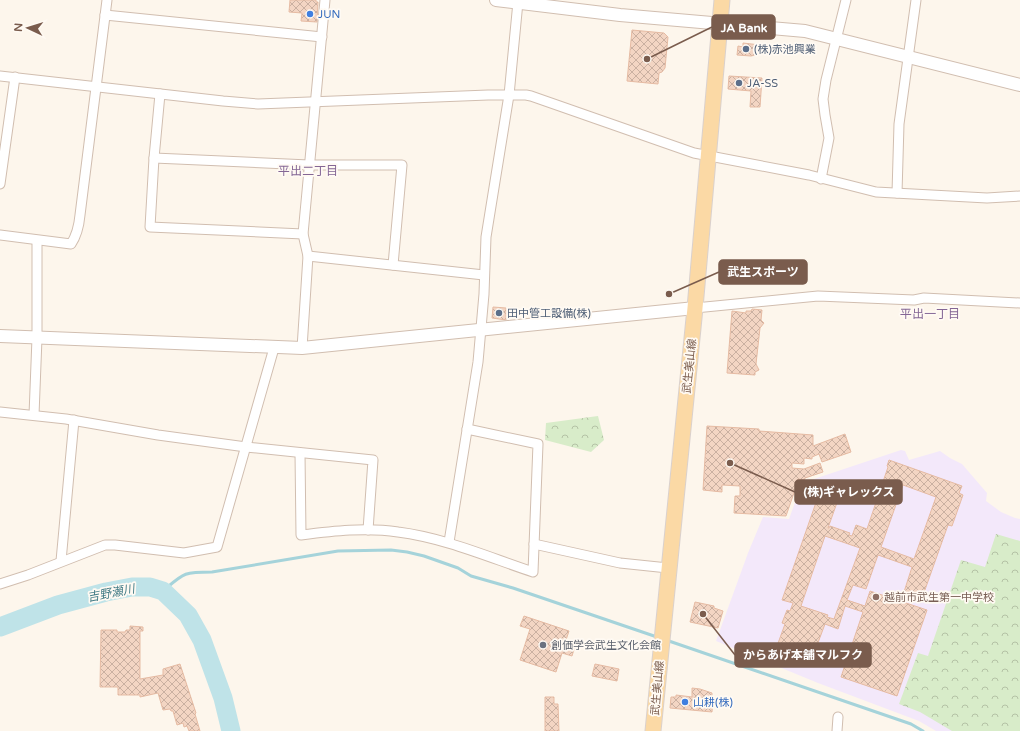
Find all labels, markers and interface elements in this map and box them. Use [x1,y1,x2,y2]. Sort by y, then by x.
north arrow [8,8,48,48]
place label: JUN [318,8,340,21]
marker: JUN [305,9,315,19]
callout: JA Bank [712,15,775,39]
text: JA Bank [720,21,768,35]
text: N [12,22,25,32]
place label: (株)赤池興業 [754,43,816,56]
marker: (株)赤池興業 [741,44,751,54]
place label: JA-SS [747,77,778,90]
marker: JA-SS [734,78,744,88]
district label: 平出二丁目 [278,164,338,178]
callout: 武生スポーツ [719,260,807,284]
text: 武生スポーツ [727,265,799,279]
place label: 田中管工設備(株) [507,307,591,320]
district label: 平出一丁目 [900,307,960,321]
marker: 田中管工設備(株) [494,308,504,318]
street label: 武生美山線 [680,338,699,394]
callout: (株)ギャレックス [795,480,902,504]
text: (株)ギャレックス [803,485,895,499]
water label: 吉野瀬川 [86,581,138,604]
place label: 越前市武生第一中学校 [884,591,994,604]
marker: 越前市武生第一中学校 [871,592,881,602]
place label: 創価学会武生文化会館 [551,639,661,652]
marker: 創価学会武生文化会館 [538,640,548,650]
callout: からあげ本舗マルフク [735,643,871,667]
text: からあげ本舗マルフク [743,648,863,662]
street label: 武生美山線 [649,660,666,716]
place label: 山耕(株) [693,696,733,709]
marker: 山耕(株) [680,697,690,707]

